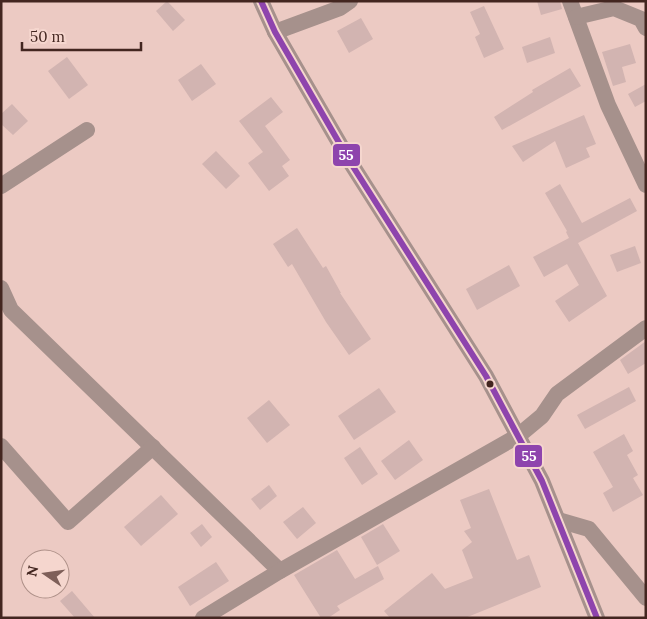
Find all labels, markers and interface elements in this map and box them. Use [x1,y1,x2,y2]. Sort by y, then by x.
scale bar [22,20,141,52]
text: 50 m [30,27,65,46]
line badge: 55 [332,143,361,167]
text: 55 [338,146,354,164]
unlabelled marker [485,379,495,389]
line badge: 55 [514,444,543,468]
text: 55 [521,447,537,465]
north arrow [20,549,70,599]
text: N [22,564,42,578]

